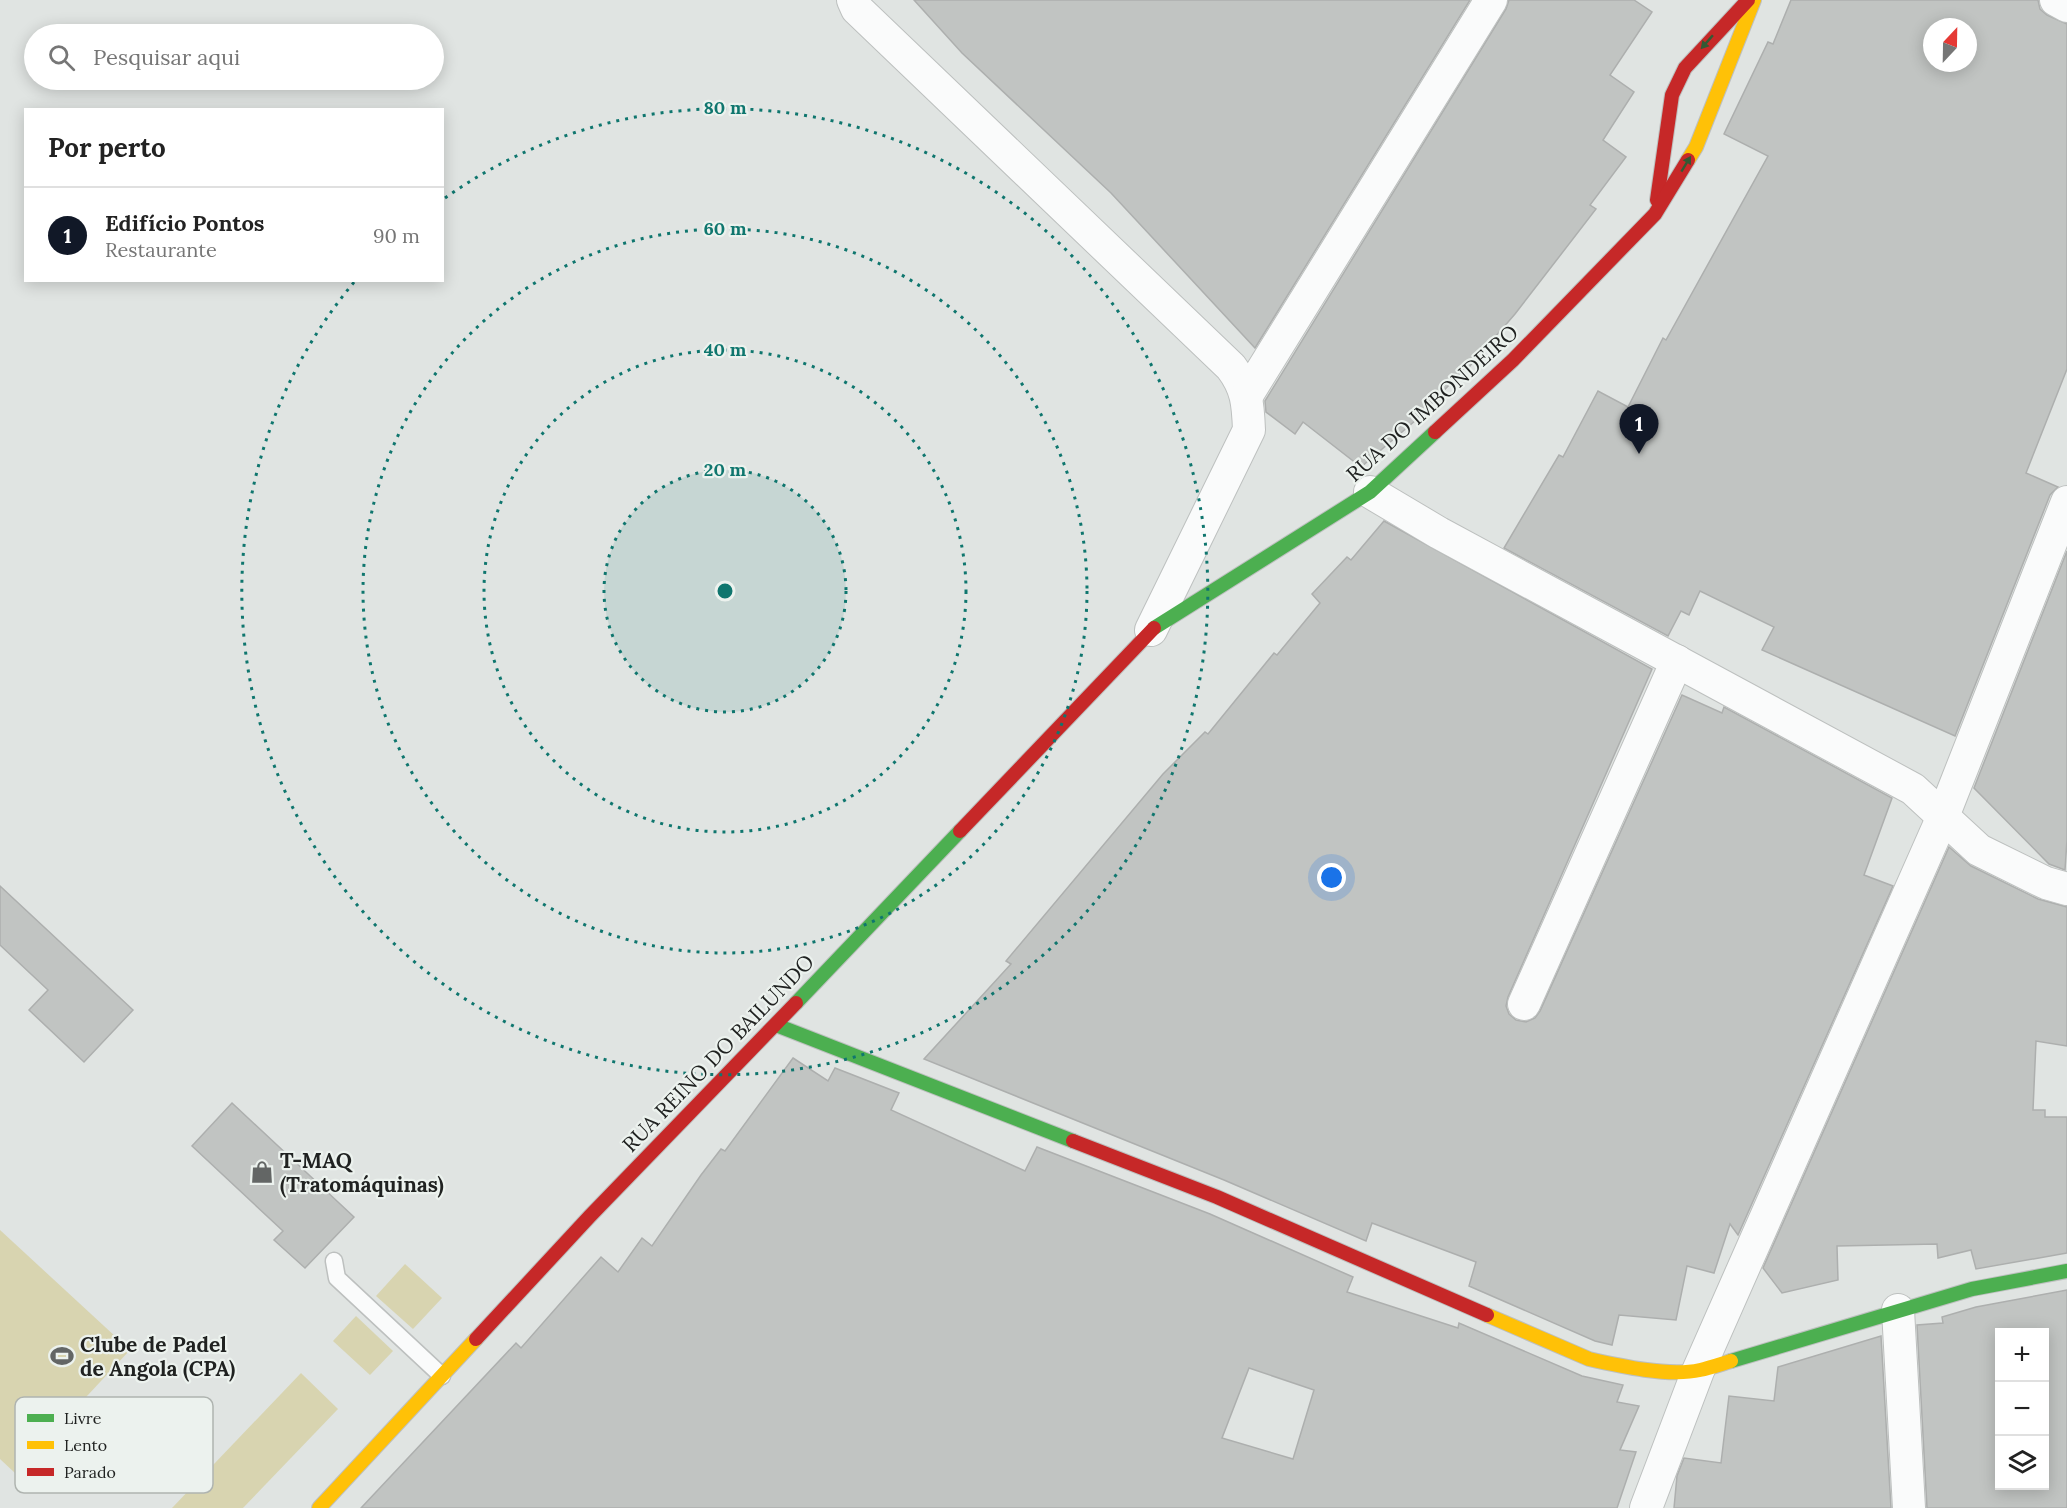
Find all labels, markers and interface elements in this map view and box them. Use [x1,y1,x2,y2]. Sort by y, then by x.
north arrow [1923,18,1977,72]
search box [24,24,444,90]
one-way arrow [1701,34,1714,49]
icon: search [45,41,78,74]
text: Pesquisar aqui [93,43,240,71]
text: 80 m [703,96,747,119]
text: Por perto [48,131,166,164]
one-way arrow [1680,156,1691,172]
text: Edifício Pontos [105,209,265,237]
text: 60 m [703,217,747,240]
text: 1 [63,223,72,248]
text: 90 m [373,223,420,248]
text: Restaurante [105,237,217,262]
street label: RUA DO IMBONDEIRO [1340,319,1524,487]
text: 40 m [704,338,747,361]
pin: 1 [1620,404,1658,454]
text: 20 m [704,458,747,481]
centre of rings [715,581,735,601]
your location [1317,863,1346,892]
street label: RUA REINO DO BAILUNDO [616,948,820,1158]
place label: T-MAQ (Tratomáquinas) [280,1147,444,1198]
shop icon: T-MAQ (Tratomáquinas) [249,1159,275,1185]
map controls [1995,1328,2049,1490]
button: + [1995,1328,2049,1382]
place label: Clube de Padel de Angola (CPA) [80,1331,235,1382]
sports icon: Clube de Padel de Angola (CPA) [49,1343,75,1369]
button: − [1995,1382,2049,1436]
legend [15,1397,213,1493]
text: Livre [64,1408,102,1428]
text: Lento [64,1435,107,1455]
button: layers [1995,1436,2049,1490]
text: Parado [64,1462,116,1482]

